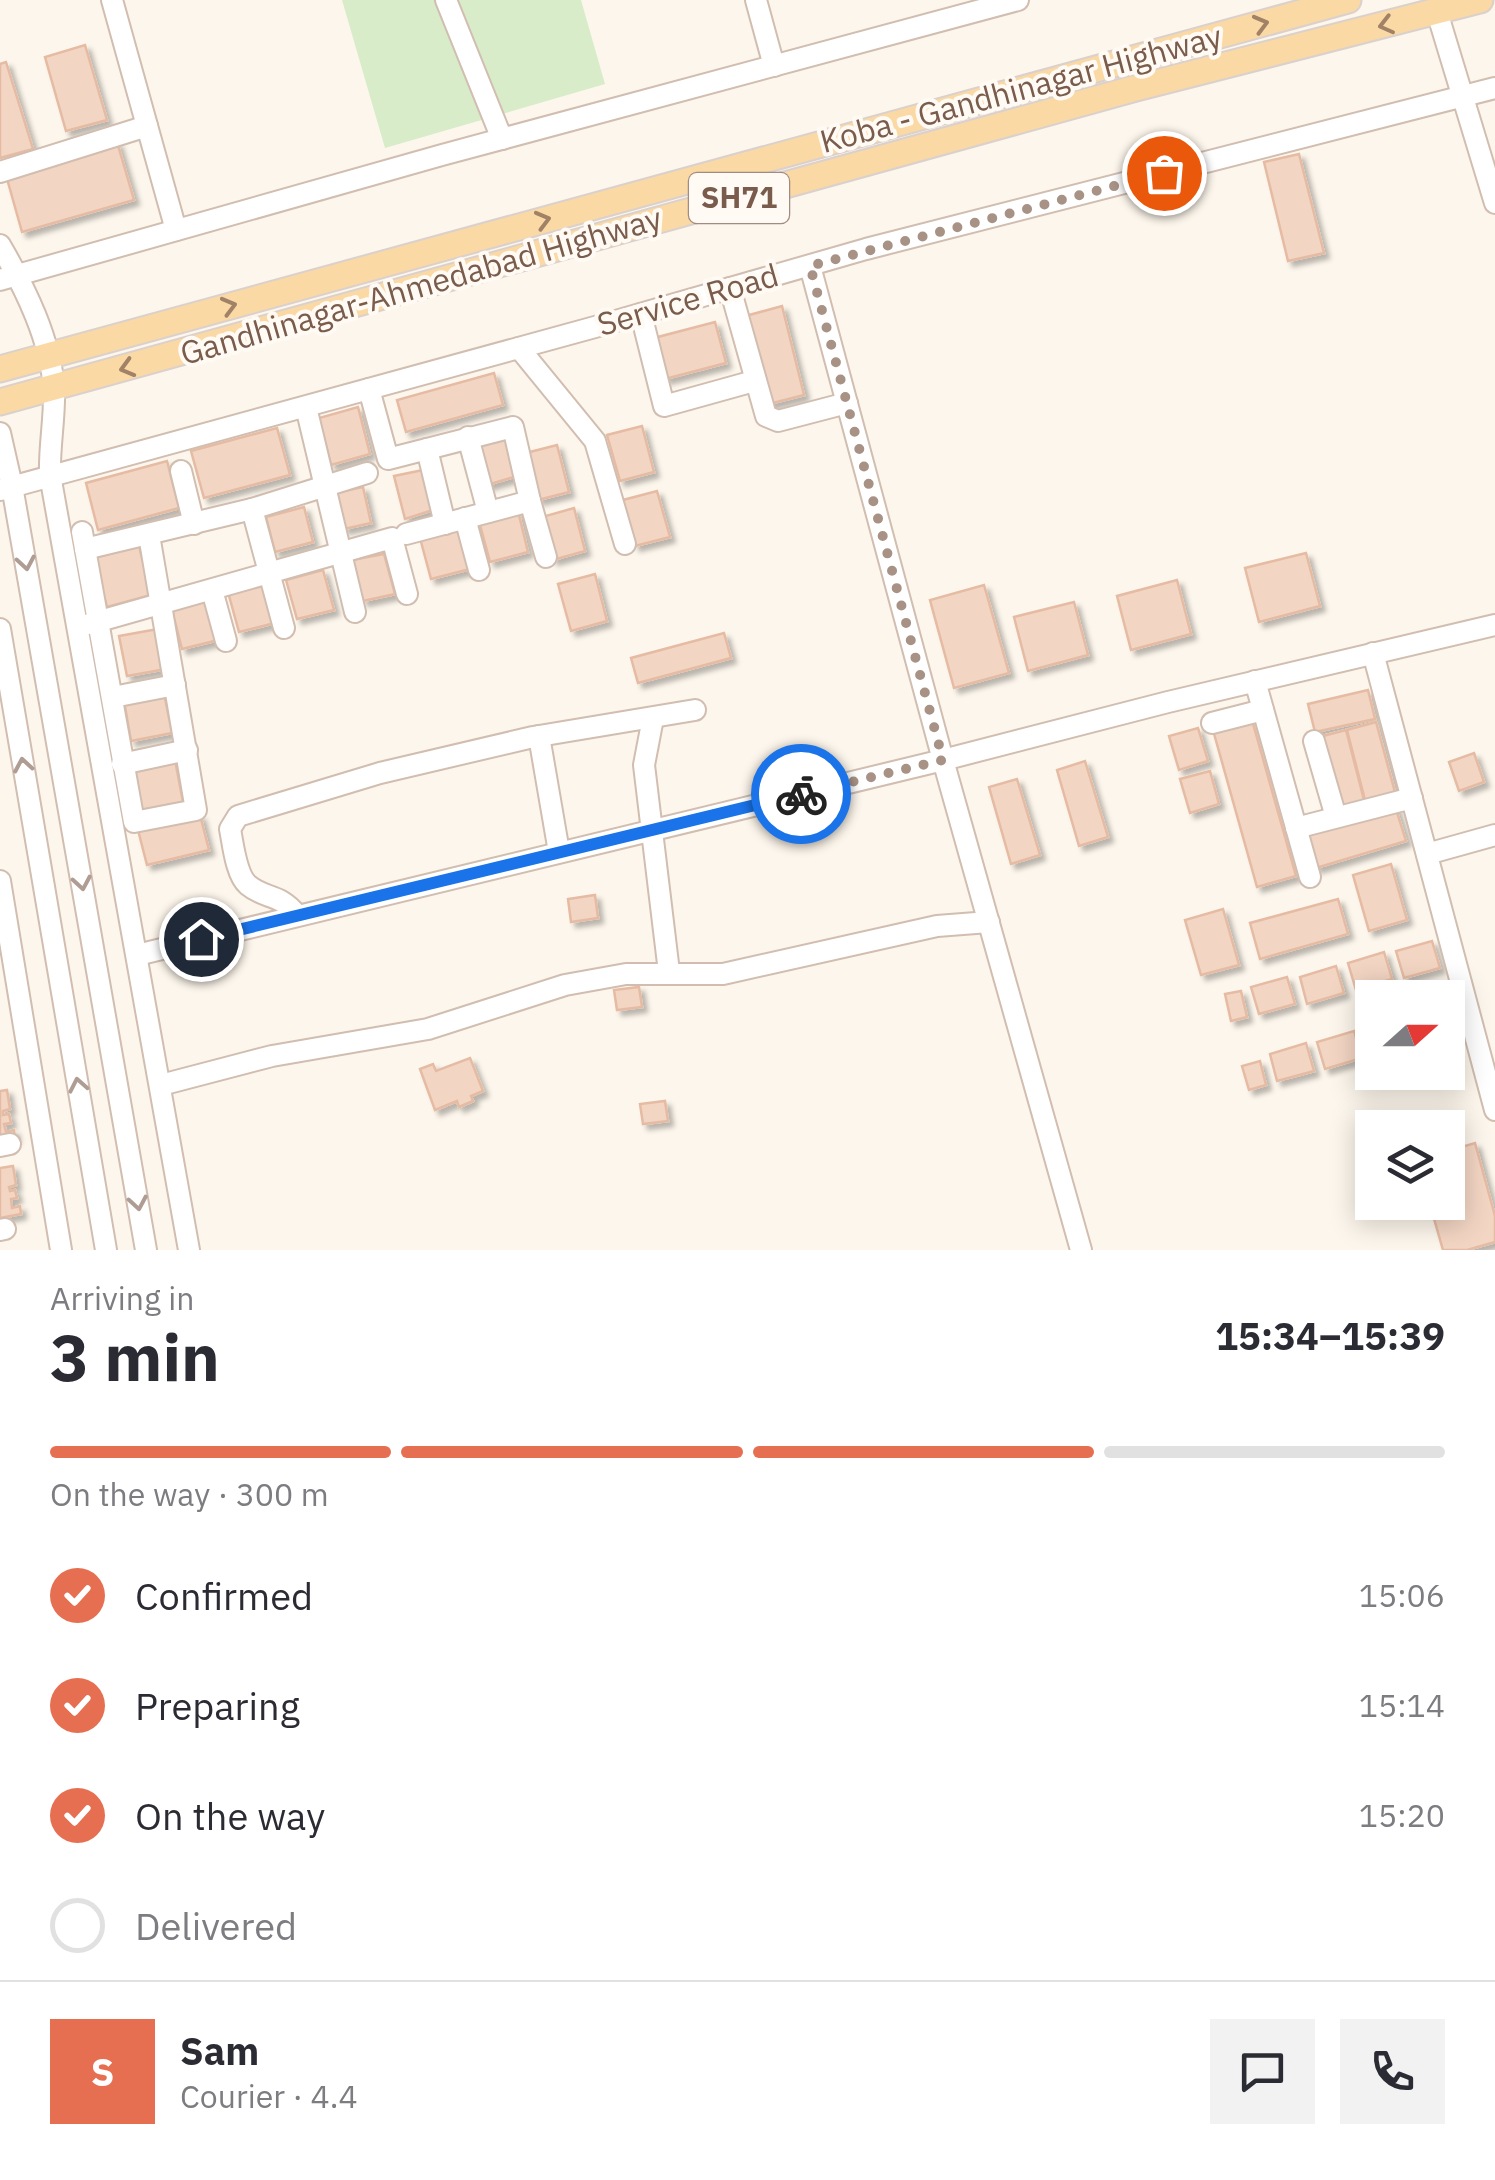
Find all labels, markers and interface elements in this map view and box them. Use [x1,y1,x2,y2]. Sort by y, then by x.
one-way arrow [1378,13,1395,34]
street label: Koba - Gandhinagar Highway [815,14,1226,162]
one-way arrow [1252,14,1269,35]
pin [1122,131,1207,216]
icon: bag [1137,146,1192,201]
road number: SH71 [689,173,789,223]
street label: Gandhinagar-Ahmedabad Highway [175,196,666,374]
one-way arrow [533,211,551,232]
street label: Service Road [592,253,783,345]
one-way arrow [220,297,237,318]
one-way arrow [118,356,136,377]
one-way arrow [15,555,36,571]
courier [751,744,851,844]
one-way arrow [13,756,34,773]
icon: bike [774,767,829,822]
one-way arrow [71,875,92,891]
pin [159,897,244,982]
icon: home [174,912,229,967]
north arrow [1355,980,1465,1090]
map controls [1355,980,1465,1220]
one-way arrow [68,1077,89,1093]
button: layers [1355,1110,1465,1220]
one-way arrow [127,1195,148,1211]
text: Arriving in [50,1277,195,1319]
text: 15:34–15:39 [1215,1311,1445,1360]
text: 3 min [50,1314,220,1399]
text: On the way · 300 m [50,1473,329,1515]
icon: check [50,1568,105,1623]
text: Confirmed [135,1571,313,1620]
text: 15:06 [1359,1574,1445,1616]
icon: check [50,1678,105,1733]
text: Preparing [135,1681,300,1730]
text: 15:14 [1359,1684,1445,1726]
icon: check [50,1788,105,1843]
text: On the way [135,1791,325,1840]
text: 15:20 [1359,1794,1445,1836]
text: Delivered [135,1901,297,1950]
button: chat [1210,2019,1315,2124]
button: phone [1340,2019,1445,2124]
text: Sam [180,2026,259,2075]
text: S [91,2047,114,2096]
text: Courier · 4.4 [180,2075,358,2117]

